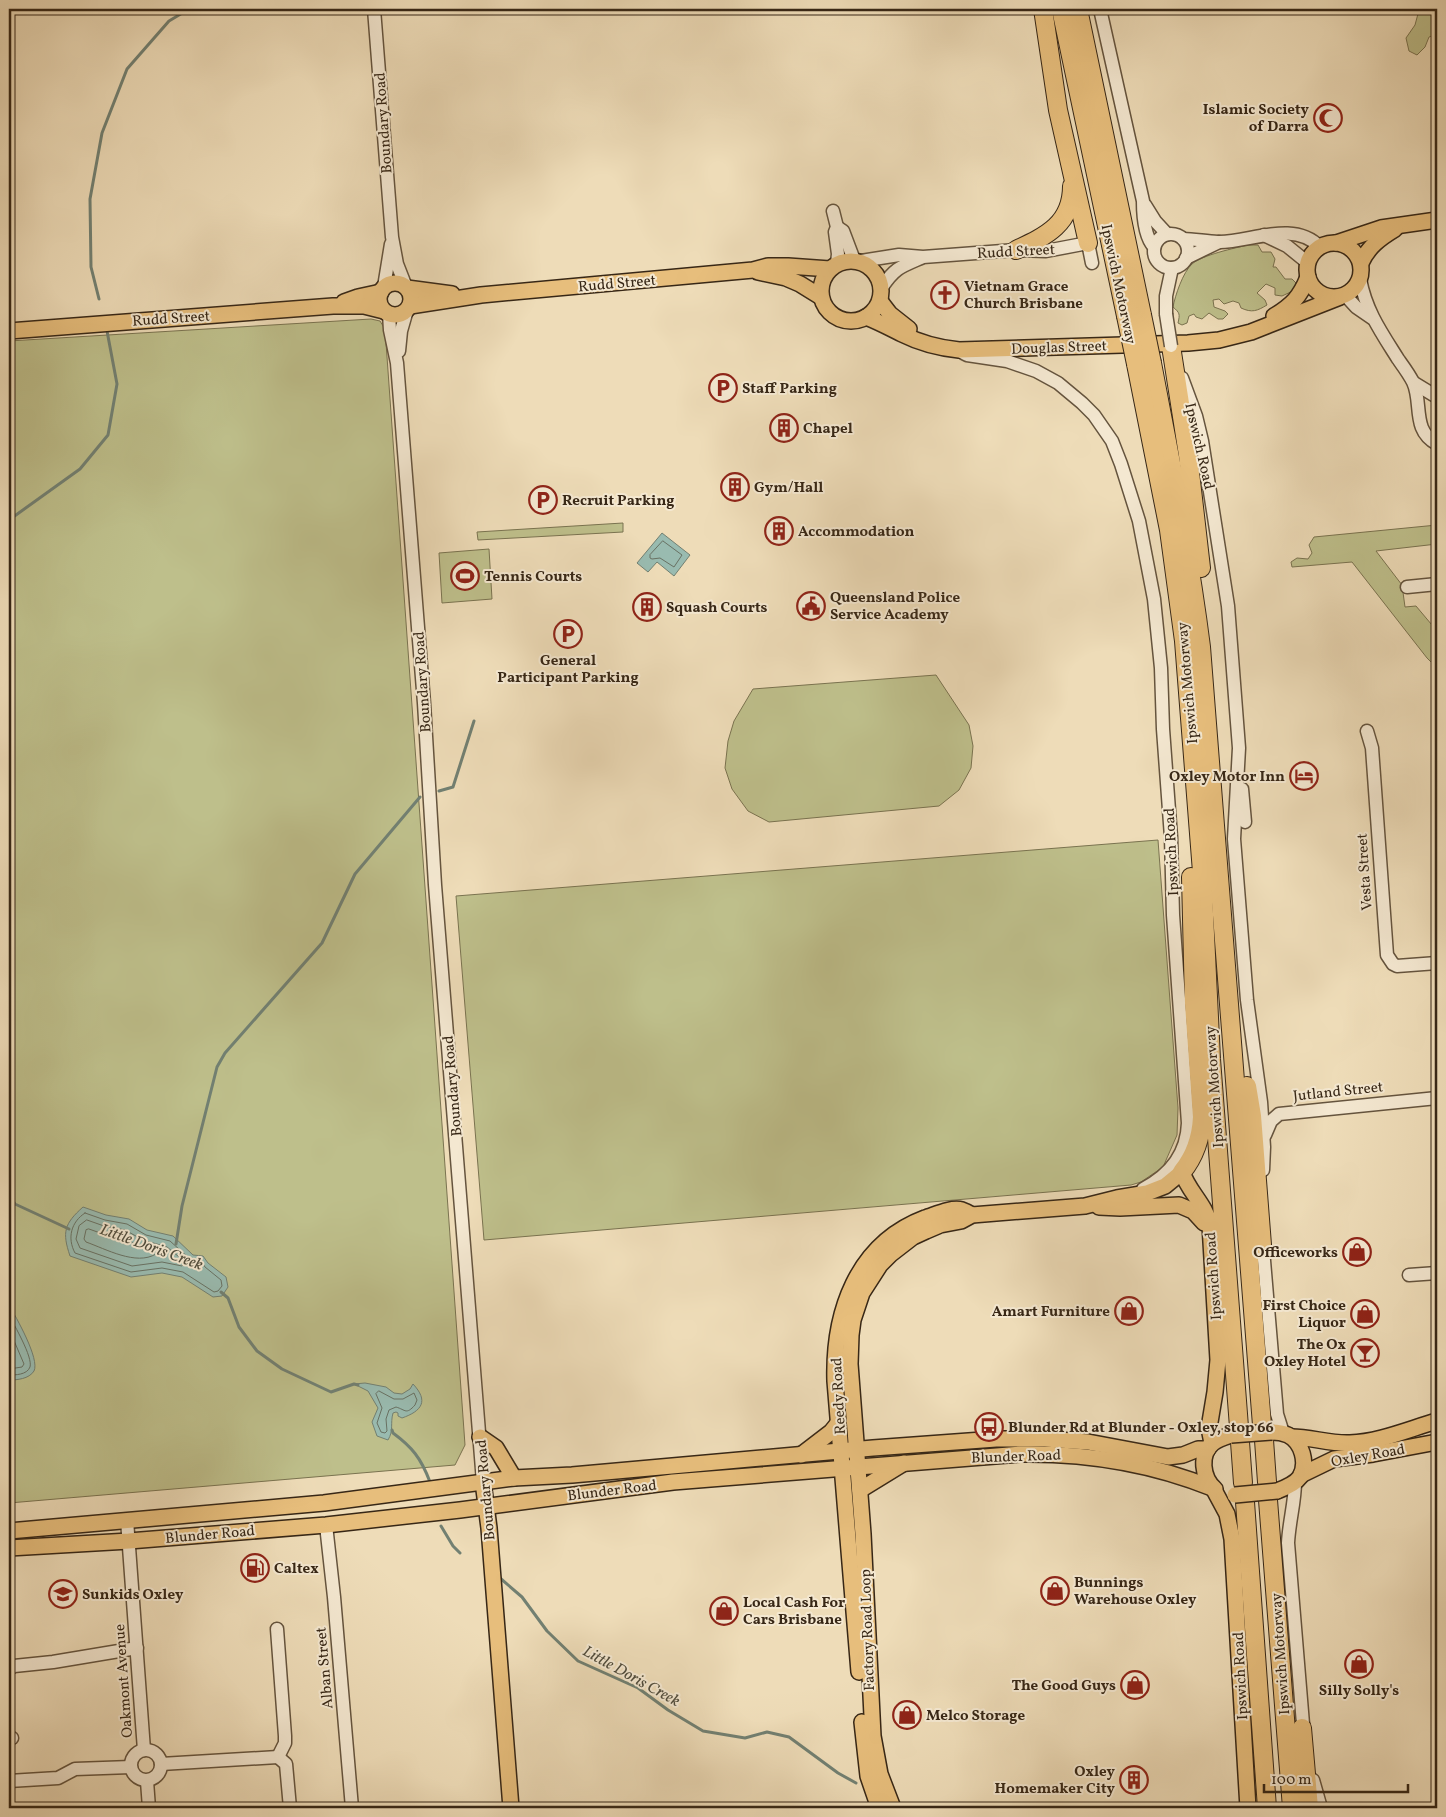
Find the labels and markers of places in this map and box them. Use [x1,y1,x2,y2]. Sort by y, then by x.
place label: Islamic Society of Darra [1203,100,1310,138]
mosque icon: Islamic Society of Darra [1313,103,1343,133]
place label: Vietnam Grace Church Brisbane [964,277,1083,315]
church icon: Vietnam Grace Church Brisbane [930,280,960,310]
parking icon: Staff Parking [708,373,738,403]
place label: Staff Parking [742,379,837,400]
building icon: Chapel [769,413,799,443]
place label: Chapel [803,419,853,440]
building icon: Gym/Hall [720,472,750,502]
place label: Gym/Hall [754,478,823,499]
parking icon: Recruit Parking [528,485,558,515]
place label: Recruit Parking [562,491,675,512]
building icon: Accommodation [764,516,794,546]
place label: Accommodation [798,522,914,543]
sports icon: Tennis Courts [450,561,480,591]
place label: Tennis Courts [484,567,582,588]
place label: Queensland Police Service Academy [830,588,961,626]
public building icon: Queensland Police Service Academy [796,591,826,621]
building icon: Squash Courts [632,592,662,622]
place label: Squash Courts [666,598,768,619]
parking icon: General Participant Parking [553,619,583,649]
place label: General Participant Parking [497,651,639,689]
hotel icon: Oxley Motor Inn [1289,761,1319,791]
place label: Oxley Motor Inn [1169,767,1285,788]
shop icon: Officeworks [1342,1237,1372,1267]
place label: Officeworks [1253,1243,1338,1264]
shop icon: Amart Furniture [1114,1296,1144,1326]
place label: First Choice Liquor [1262,1296,1346,1334]
shop icon: First Choice Liquor [1350,1299,1380,1329]
place label: Amart Furniture [992,1302,1110,1323]
place label: The Ox Oxley Hotel [1264,1335,1347,1373]
bar icon: The Ox Oxley Hotel [1350,1338,1380,1368]
bus stop icon: Blunder Rd at Blunder - Oxley, stop 66 [974,1412,1004,1442]
place label: Blunder Rd at Blunder - Oxley, stop 66 [1008,1418,1274,1439]
fuel station icon: Caltex [240,1553,270,1583]
place label: Caltex [274,1559,319,1580]
place label: Bunnings Warehouse Oxley [1074,1573,1197,1611]
shop icon: Bunnings Warehouse Oxley [1040,1576,1070,1606]
school or university icon: Sunkids Oxley [48,1579,78,1609]
place label: Sunkids Oxley [82,1585,184,1606]
place label: Local Cash For Cars Brisbane [743,1593,845,1631]
shop icon: Local Cash For Cars Brisbane [709,1596,739,1626]
shop icon: Silly Solly's [1344,1649,1374,1679]
shop icon: The Good Guys [1120,1670,1150,1700]
place label: The Good Guys [1012,1676,1116,1697]
place label: Silly Solly's [1319,1681,1399,1702]
shop icon: Melco Storage [892,1700,922,1730]
place label: Melco Storage [926,1706,1026,1727]
place label: Oxley Homemaker City [995,1762,1116,1800]
building icon: Oxley Homemaker City [1119,1765,1149,1795]

